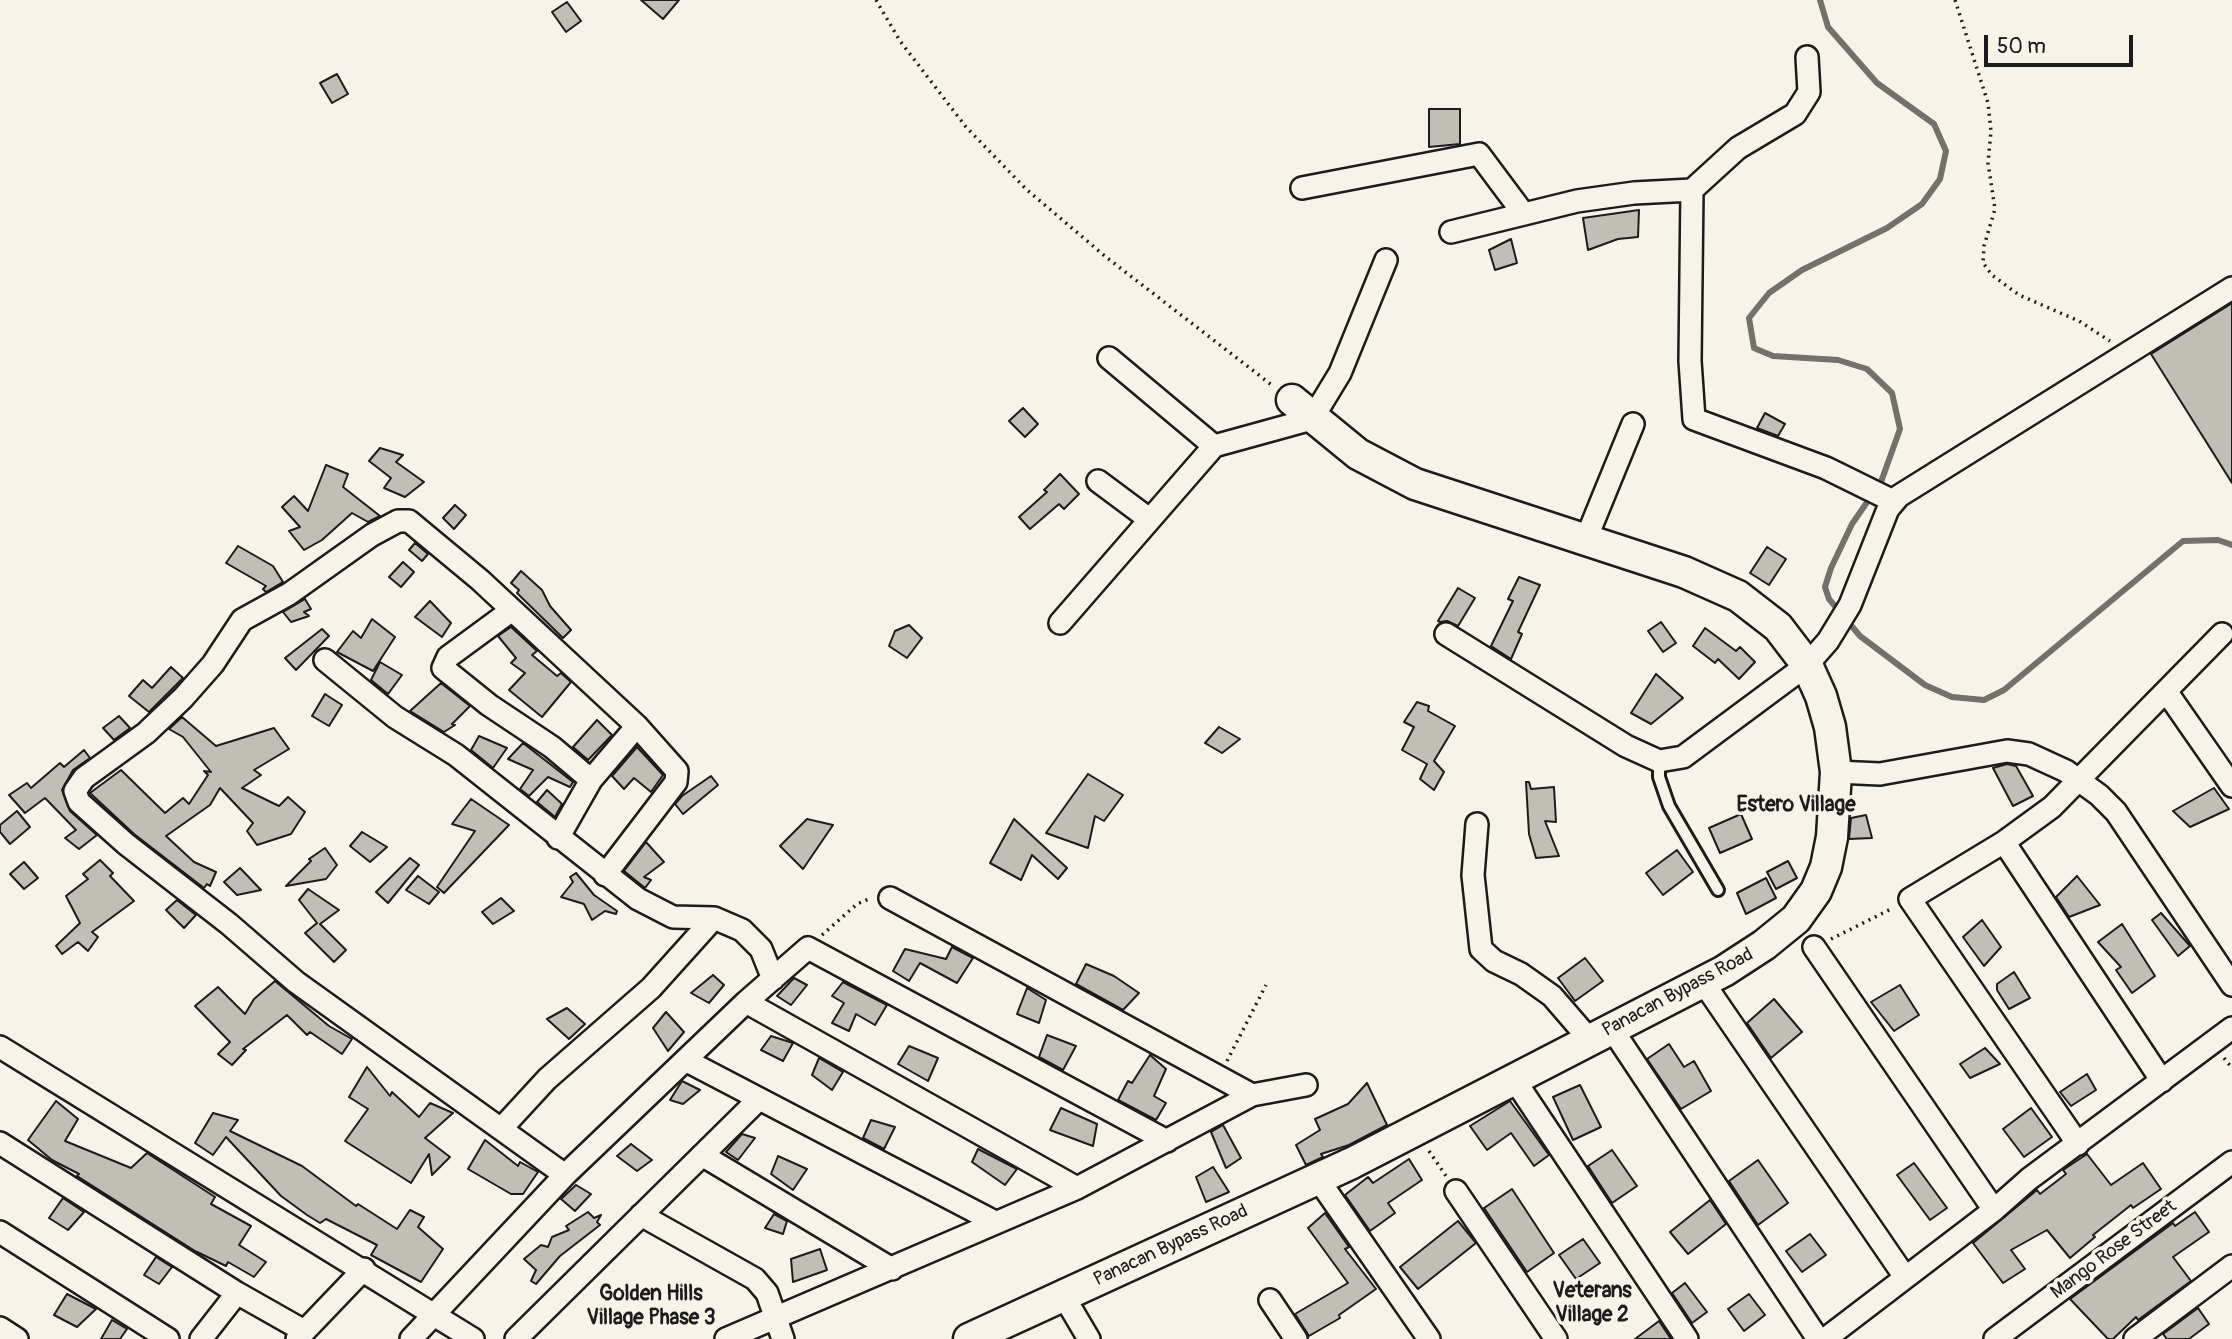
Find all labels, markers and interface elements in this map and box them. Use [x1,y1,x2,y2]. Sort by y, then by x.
scale bar [1987,21,2136,65]
text: 50 m [1997,33,2046,60]
district label: Estero Village [1736,793,1856,819]
street label: Panacan Bypass Road [1599,944,1757,1042]
street label: Mango Rose Street [2047,1195,2181,1305]
street label: Panacan Bypass Road [1090,1200,1252,1292]
district label: Veterans Village 2 [1552,1279,1632,1329]
district label: Golden Hills Village Phase 3 [587,1282,715,1332]

